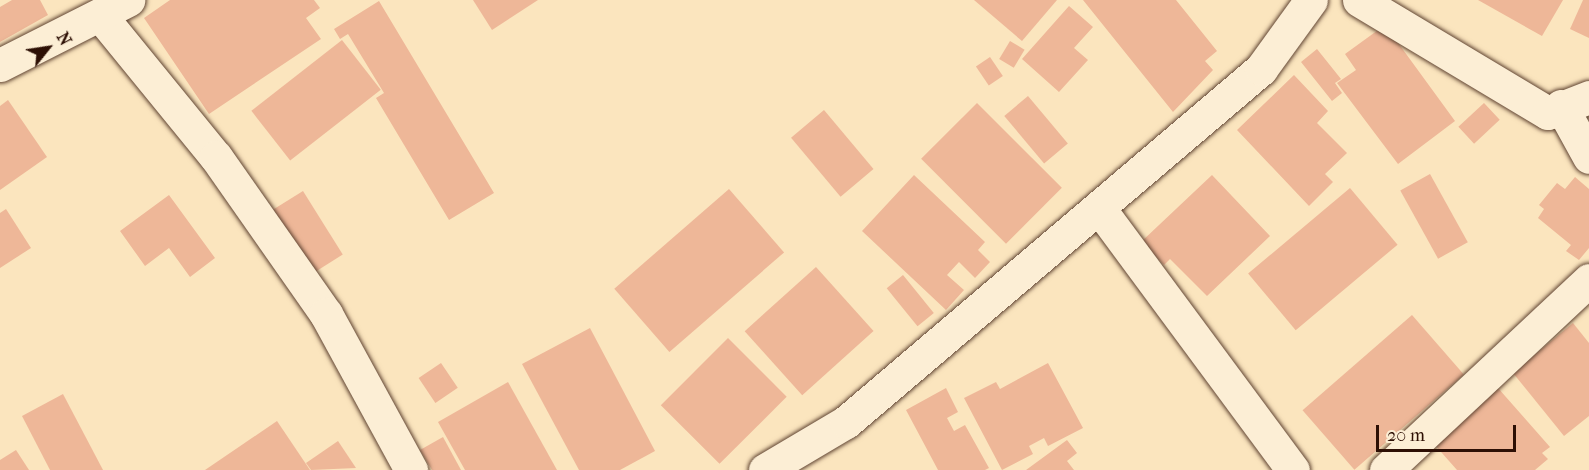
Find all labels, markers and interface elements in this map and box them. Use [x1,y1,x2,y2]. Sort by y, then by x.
north arrow [18,18,78,78]
text: N [53,29,75,49]
scale bar [1379,413,1518,451]
text: 20 m [1387,425,1425,446]

